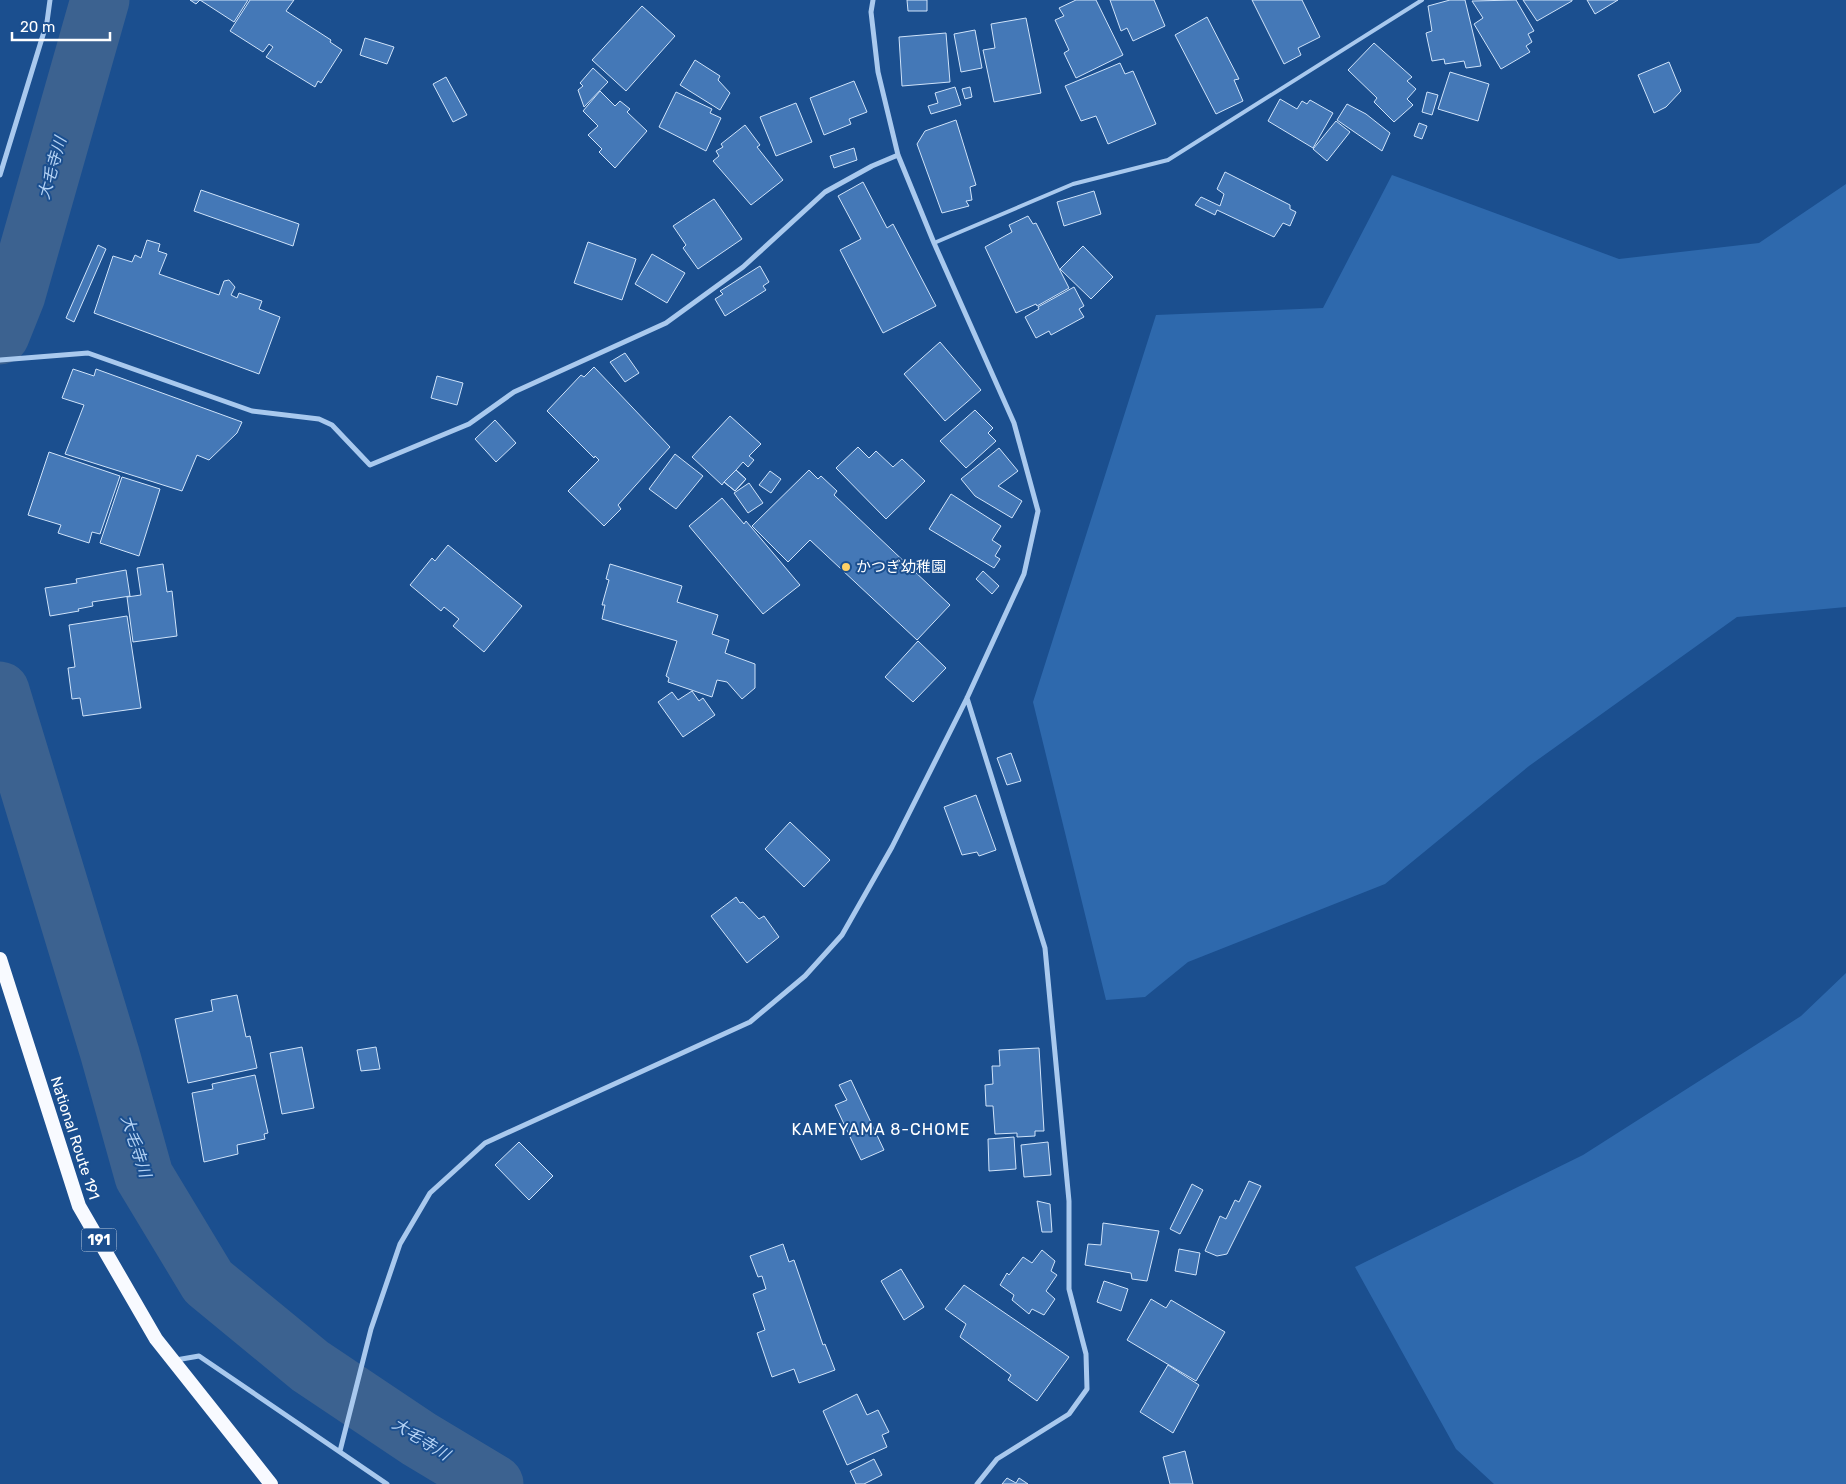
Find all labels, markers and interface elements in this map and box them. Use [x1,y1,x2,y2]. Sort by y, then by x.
scale bar [12,10,110,42]
text: 20 m [20,18,55,36]
water label: 大毛寺川 [34,133,71,201]
place label: かつぎ幼稚園 [856,558,946,576]
marker: かつぎ幼稚園 [840,561,852,573]
street label: National Route 191 [47,1074,103,1202]
water label: 大毛寺川 [117,1113,156,1181]
district label: KAMEYAMA 8-CHOME [792,1120,970,1139]
road number: 191 [82,1228,116,1252]
water label: 大毛寺川 [389,1414,455,1465]

